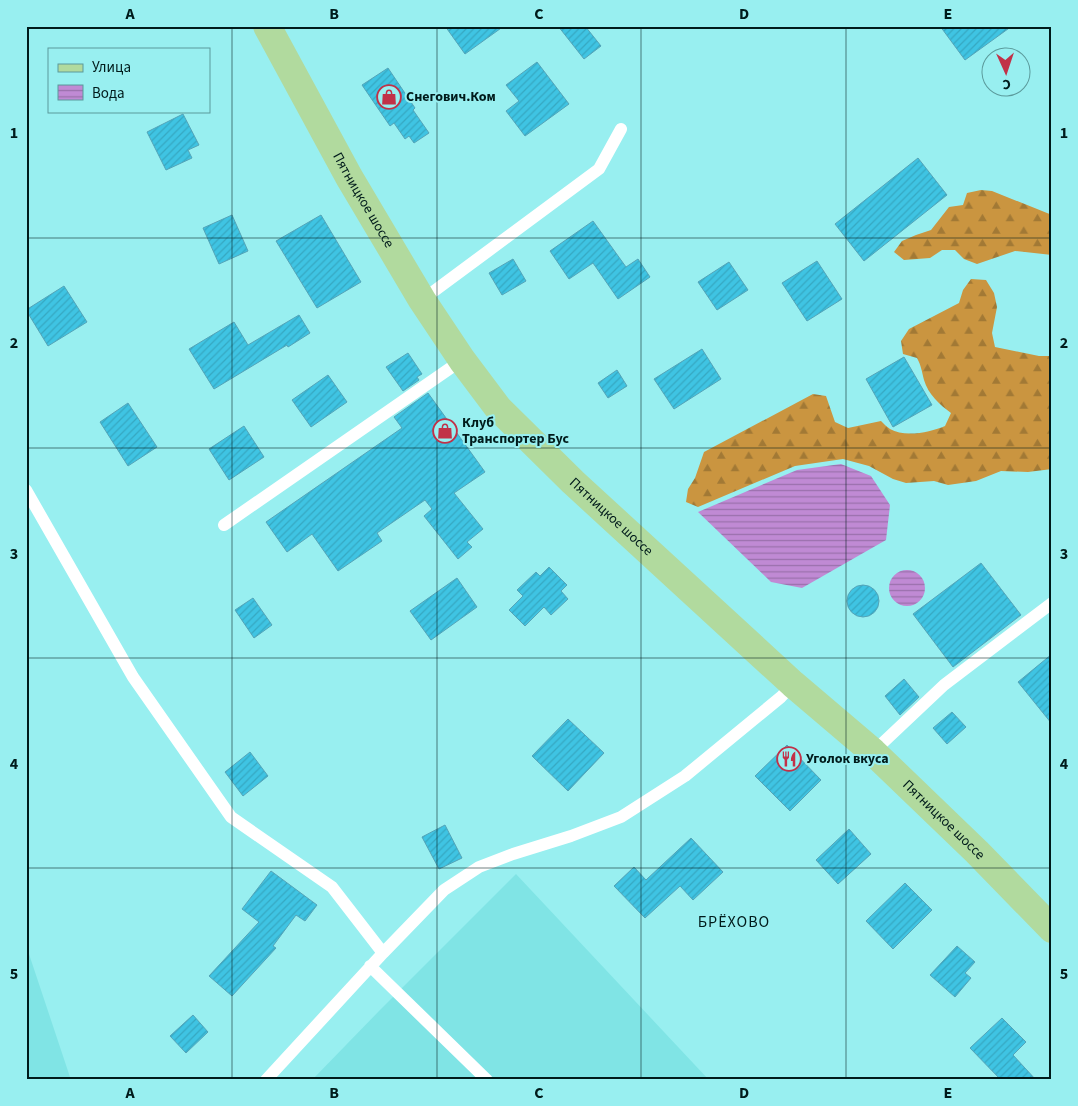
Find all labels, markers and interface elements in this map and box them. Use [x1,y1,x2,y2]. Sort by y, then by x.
text: A [124,3,135,25]
text: B [329,3,339,25]
text: C [534,3,544,25]
text: D [739,3,749,25]
text: E [944,3,952,25]
legend [48,48,210,112]
north arrow [980,48,1030,98]
text: Улица [92,57,131,78]
text: С [1002,74,1011,94]
text: Вода [92,83,125,104]
shop icon: Снегович.Ком [376,84,402,110]
place label: Снегович.Ком [406,87,496,107]
text: 1 [10,122,18,144]
text: 1 [1060,122,1068,144]
street label: Пятницкое шоссе [328,149,399,252]
text: 2 [10,332,18,354]
text: 2 [1060,332,1068,354]
place label: Клуб Транспортер Бус [462,413,570,449]
shop icon: Клуб Транспортер Бус [432,418,458,444]
street label: Пятницкое шоссе [565,473,657,561]
text: 3 [10,543,18,565]
text: 3 [1060,543,1068,565]
restaurant icon: Уголок вкуса [776,746,802,772]
place label: Уголок вкуса [806,749,889,769]
text: 4 [10,753,19,775]
text: 4 [1060,753,1069,775]
street label: Пятницкое шоссе [898,775,989,864]
district label: БРЁХОВО [698,911,770,933]
text: 5 [10,963,18,985]
text: 5 [1060,963,1068,985]
text: A [124,1082,135,1104]
text: B [329,1082,339,1104]
text: C [534,1082,544,1104]
text: D [739,1082,749,1104]
text: E [944,1082,952,1104]

